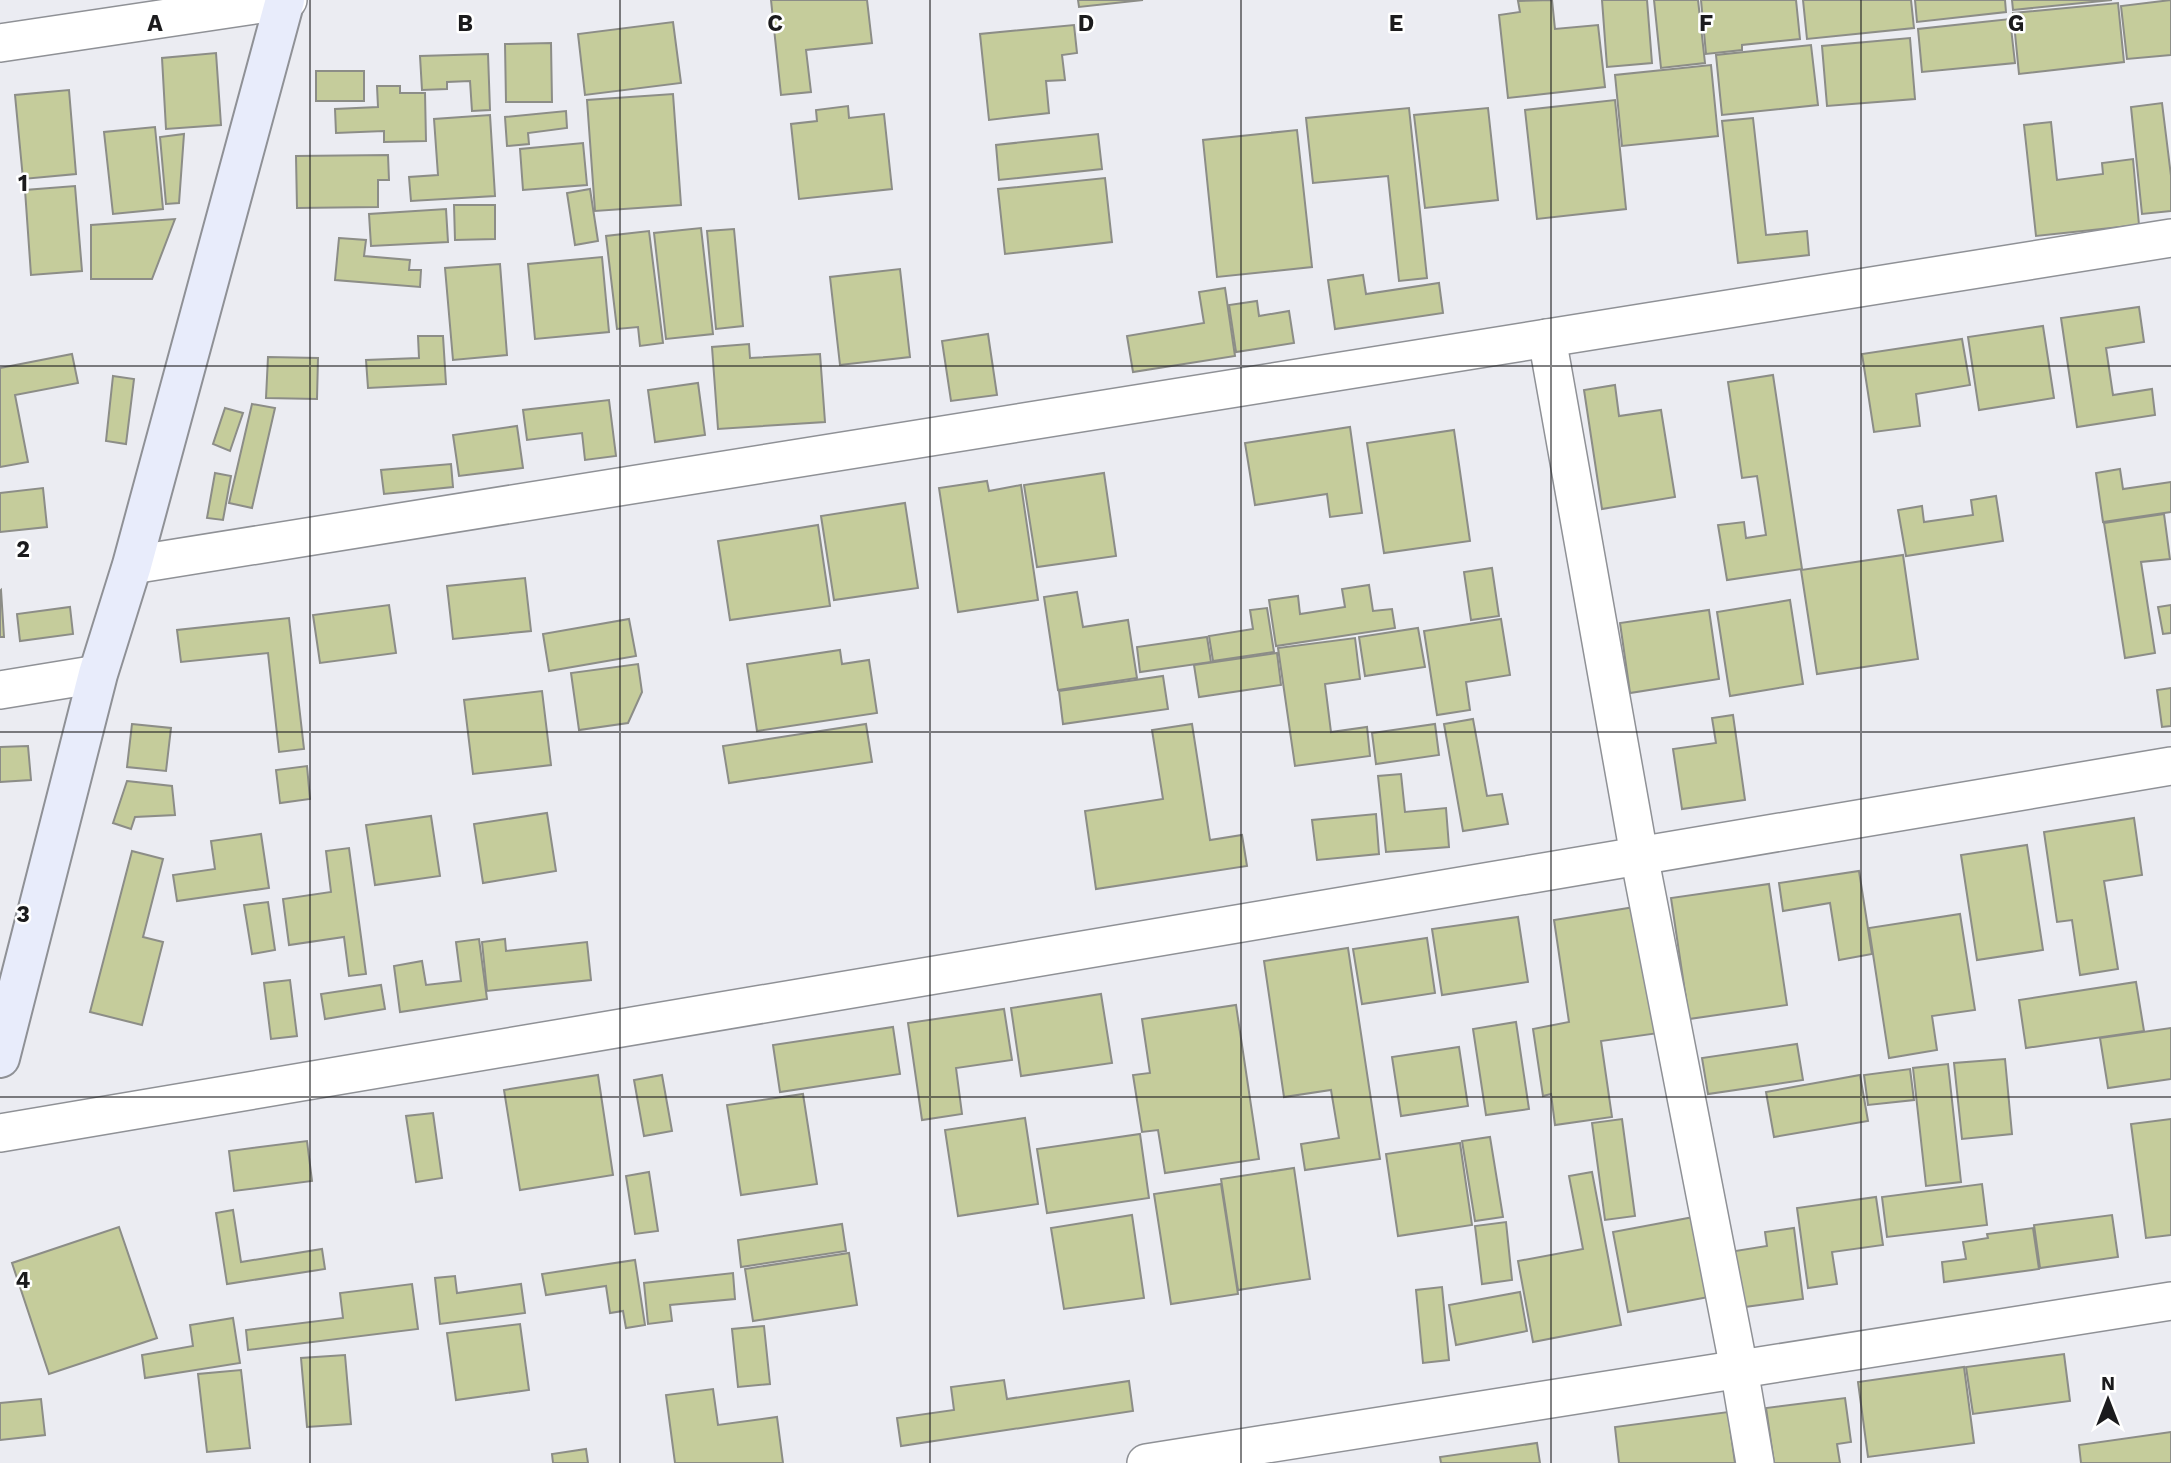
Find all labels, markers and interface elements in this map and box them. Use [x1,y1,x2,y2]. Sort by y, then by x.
text: A [147,10,163,37]
text: B [457,10,473,37]
text: C [767,10,783,37]
text: D [1078,10,1094,37]
text: E [1389,10,1403,37]
text: F [1699,10,1713,37]
text: G [2008,10,2024,37]
text: 1 [18,170,28,197]
text: 2 [16,536,30,563]
text: 3 [16,901,30,928]
text: 4 [16,1267,31,1294]
north arrow [2073,1365,2143,1435]
text: N [2101,1372,2115,1395]

